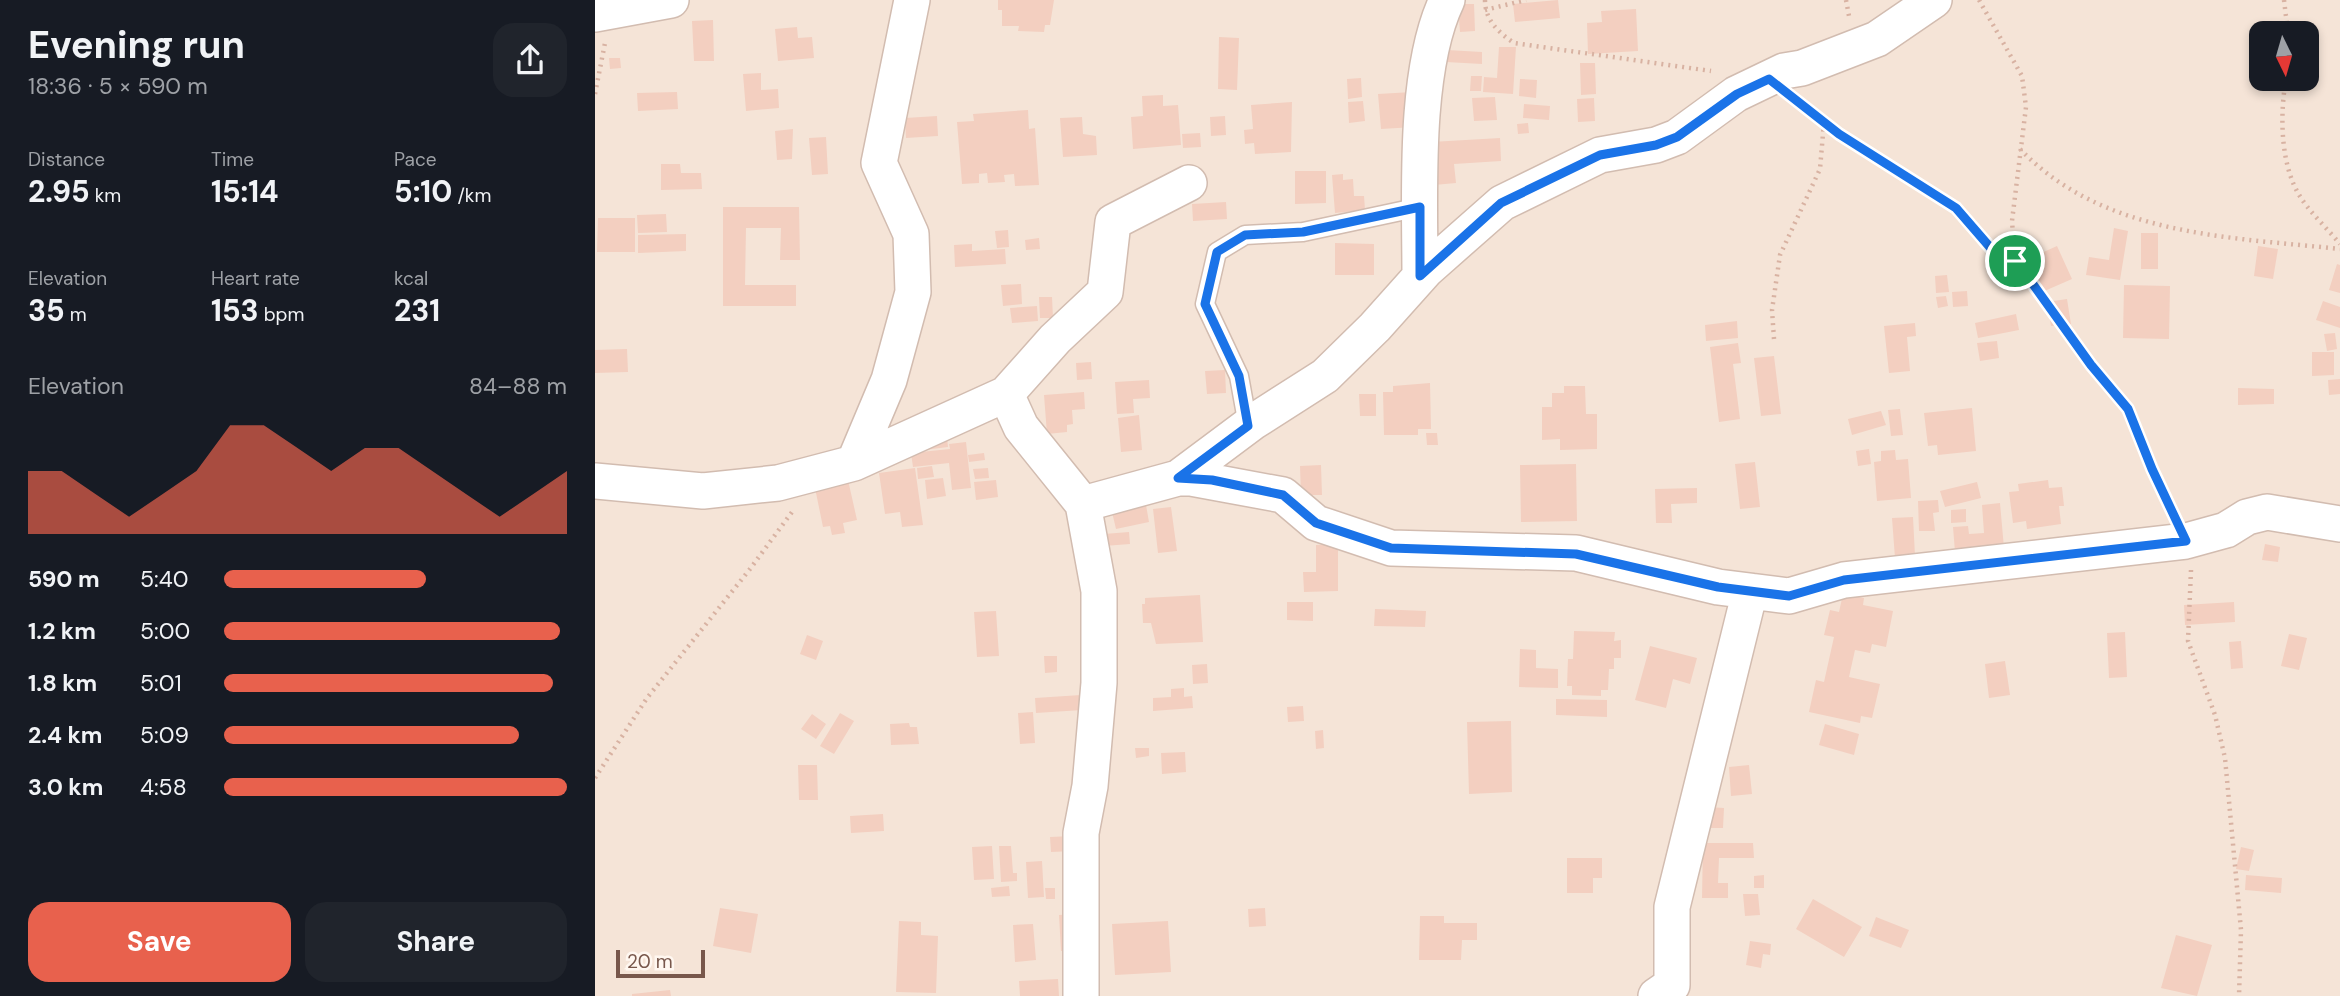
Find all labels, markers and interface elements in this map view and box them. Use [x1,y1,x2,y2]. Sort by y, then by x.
text: Evening run [28,20,245,70]
north arrow [2249,21,2319,91]
map controls [2249,21,2319,91]
button: share [493,23,567,97]
text: 18:36 · 5 × 590 m [28,71,208,101]
text: Distance [28,147,105,172]
text: Time [211,147,254,172]
text: Pace [394,147,437,172]
text: 2.95 [28,172,90,211]
text: 15:14 [211,172,279,211]
text: 5:10 [394,172,452,211]
text: km [90,183,121,208]
text: /km [452,183,491,208]
pin [1985,231,2045,291]
icon: arrive [1996,242,2034,280]
text: Elevation [28,266,107,291]
text: Heart rate [211,266,300,291]
text: kcal [394,266,428,291]
text: 35 [28,291,65,330]
text: 153 [211,291,259,330]
text: 231 [394,291,440,330]
text: m [65,302,87,327]
text: bpm [259,302,304,327]
text: Elevation [28,371,124,401]
text: 84–88 m [469,371,567,401]
text: 590 m [28,564,100,594]
text: 5:40 [140,564,188,594]
text: 1.2 km [28,616,96,646]
text: 5:00 [140,616,190,646]
text: 1.8 km [28,668,97,698]
text: 5:01 [140,668,182,698]
text: 2.4 km [28,720,102,750]
text: 5:09 [140,720,189,750]
text: 3.0 km [28,772,103,802]
text: 4:58 [140,772,187,802]
button: Save [28,902,291,982]
button: Share [305,902,567,982]
scale bar [616,947,705,979]
text: 20 m [627,949,673,974]

